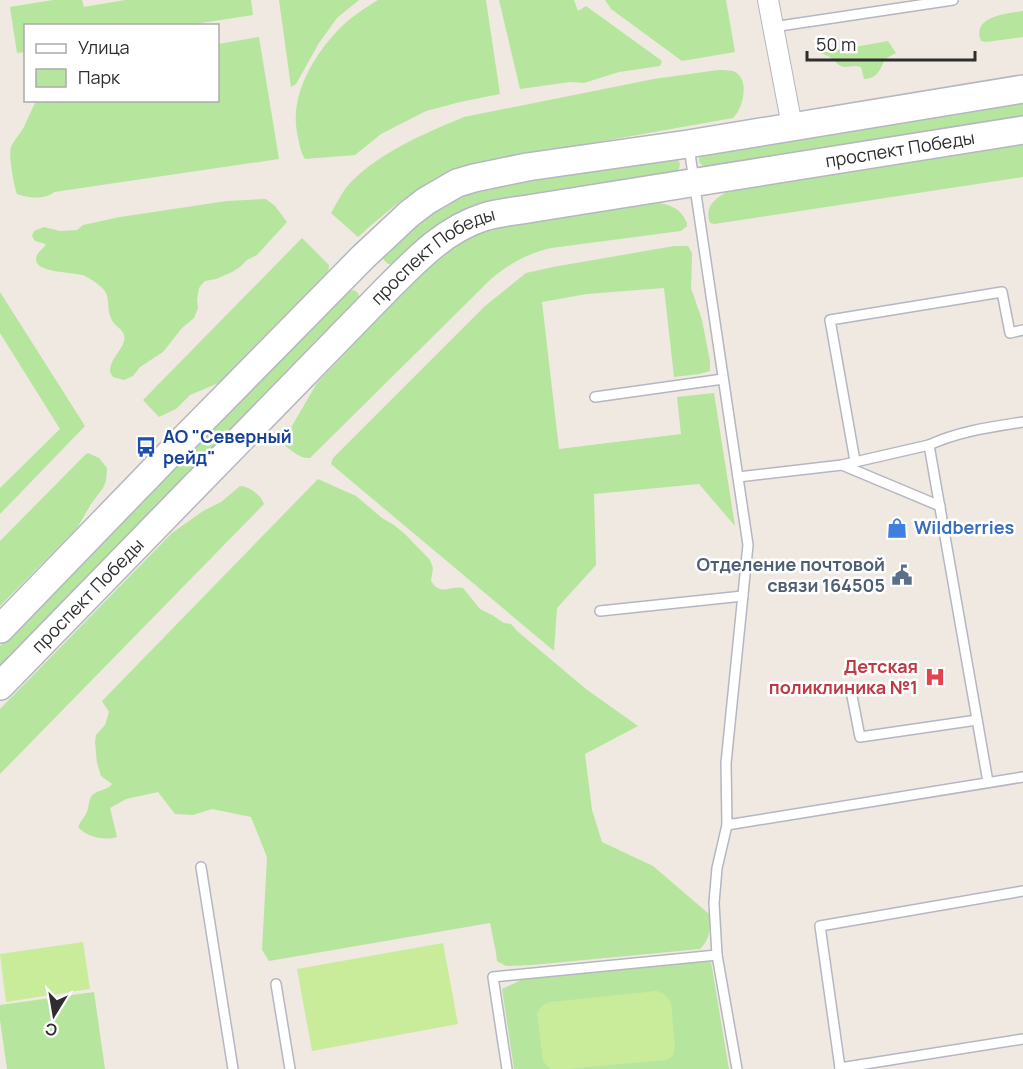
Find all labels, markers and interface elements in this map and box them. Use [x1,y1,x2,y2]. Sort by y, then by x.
legend [24,24,219,102]
scale bar [807,24,975,62]
text: 50 m [816,32,856,56]
text: Улица [78,35,130,59]
text: Парк [78,65,121,89]
street label: проспект Победы [823,125,976,172]
street label: проспект Победы [365,202,497,309]
place label: АО "Северный рейд" [163,424,292,469]
bus stop icon: АО "Северный рейд" [134,435,158,459]
place label: Wildberries [914,515,1015,539]
shop icon: Wildberries [885,516,909,540]
street label: проспект Победы [26,533,149,658]
place label: Отделение почтовой связи 164505 [697,552,885,597]
public building icon: Отделение почтовой связи 164505 [890,563,914,587]
place label: Детская поликлиника №1 [769,654,918,699]
hospital icon: Детская поликлиника №1 [923,665,947,689]
north arrow [24,985,84,1045]
text: С [43,1018,59,1042]

